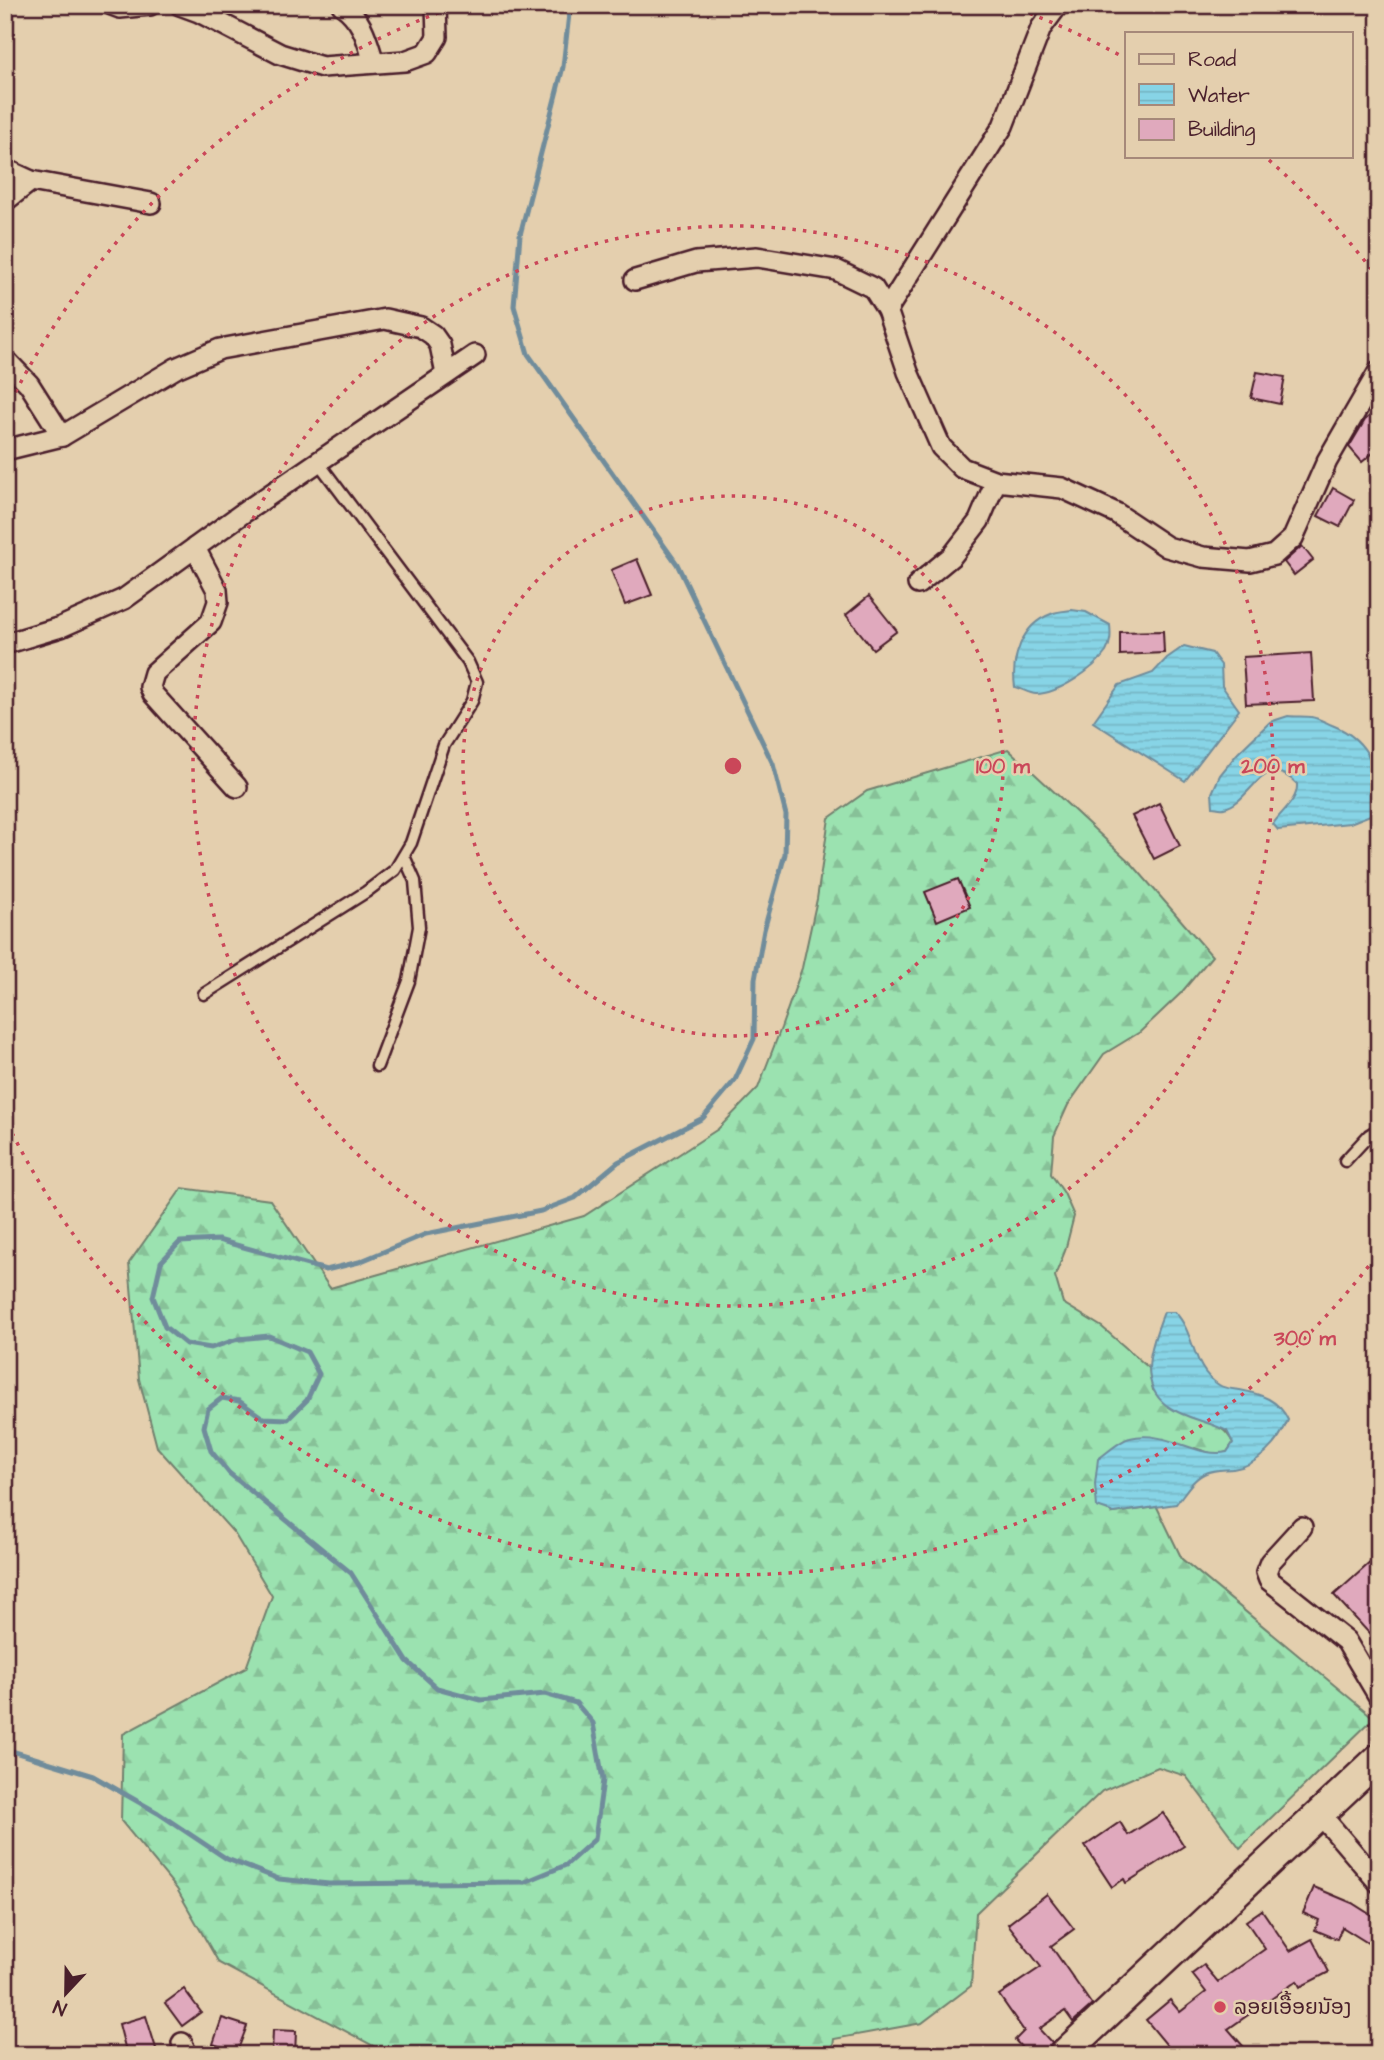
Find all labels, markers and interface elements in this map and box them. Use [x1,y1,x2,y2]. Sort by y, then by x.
legend [1125,32,1352,158]
text: Road [1188,45,1236,74]
text: Water [1188,81,1250,110]
text: Building [1188,115,1256,146]
text: 100 m [976,752,1031,781]
text: 200 m [1240,752,1305,781]
centre of rings [721,754,745,778]
text: 300 m [1273,1324,1337,1353]
north arrow [32,1958,102,2028]
place label: ລອຍເອື້ອຍນັອງ [1234,1990,1352,2022]
text: N [50,1993,71,2022]
marker: ລອຍເອື້ອຍນັອງ [1212,1999,1228,2015]

